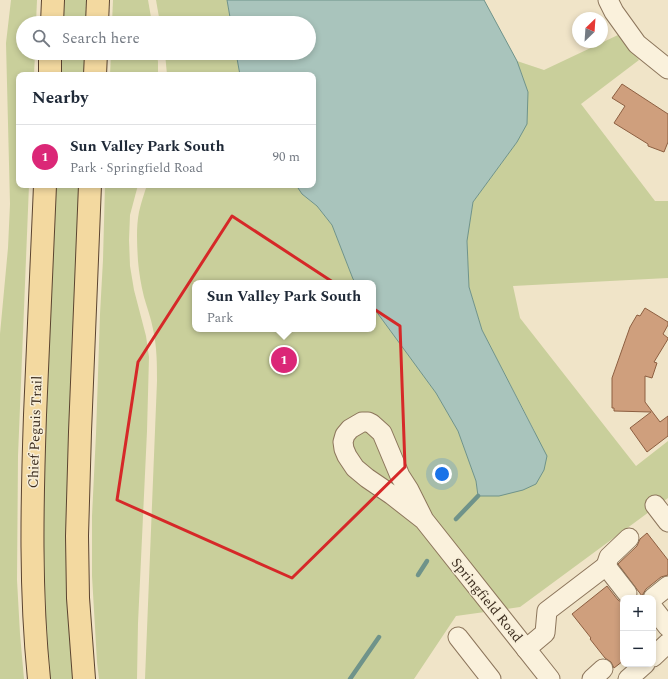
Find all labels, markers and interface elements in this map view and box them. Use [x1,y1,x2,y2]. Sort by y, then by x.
north arrow [572,12,608,48]
search box [16,16,316,60]
icon: search [30,27,52,49]
text: Search here [62,27,140,50]
text: Nearby [32,85,88,111]
text: Sun Valley Park South [70,135,225,158]
text: 1 [41,147,49,167]
text: 90 m [273,147,300,167]
text: Park · Springfield Road [70,158,203,178]
popup [192,280,376,332]
text: Sun Valley Park South [207,285,361,308]
text: Park [207,308,233,328]
pin: 1 [271,345,297,375]
street label: Chief Peguis Trail [23,375,47,489]
your location [432,464,452,484]
street label: Springfield Road [446,553,528,647]
map controls [620,595,656,667]
button: + [620,595,656,631]
button: − [620,631,656,667]

